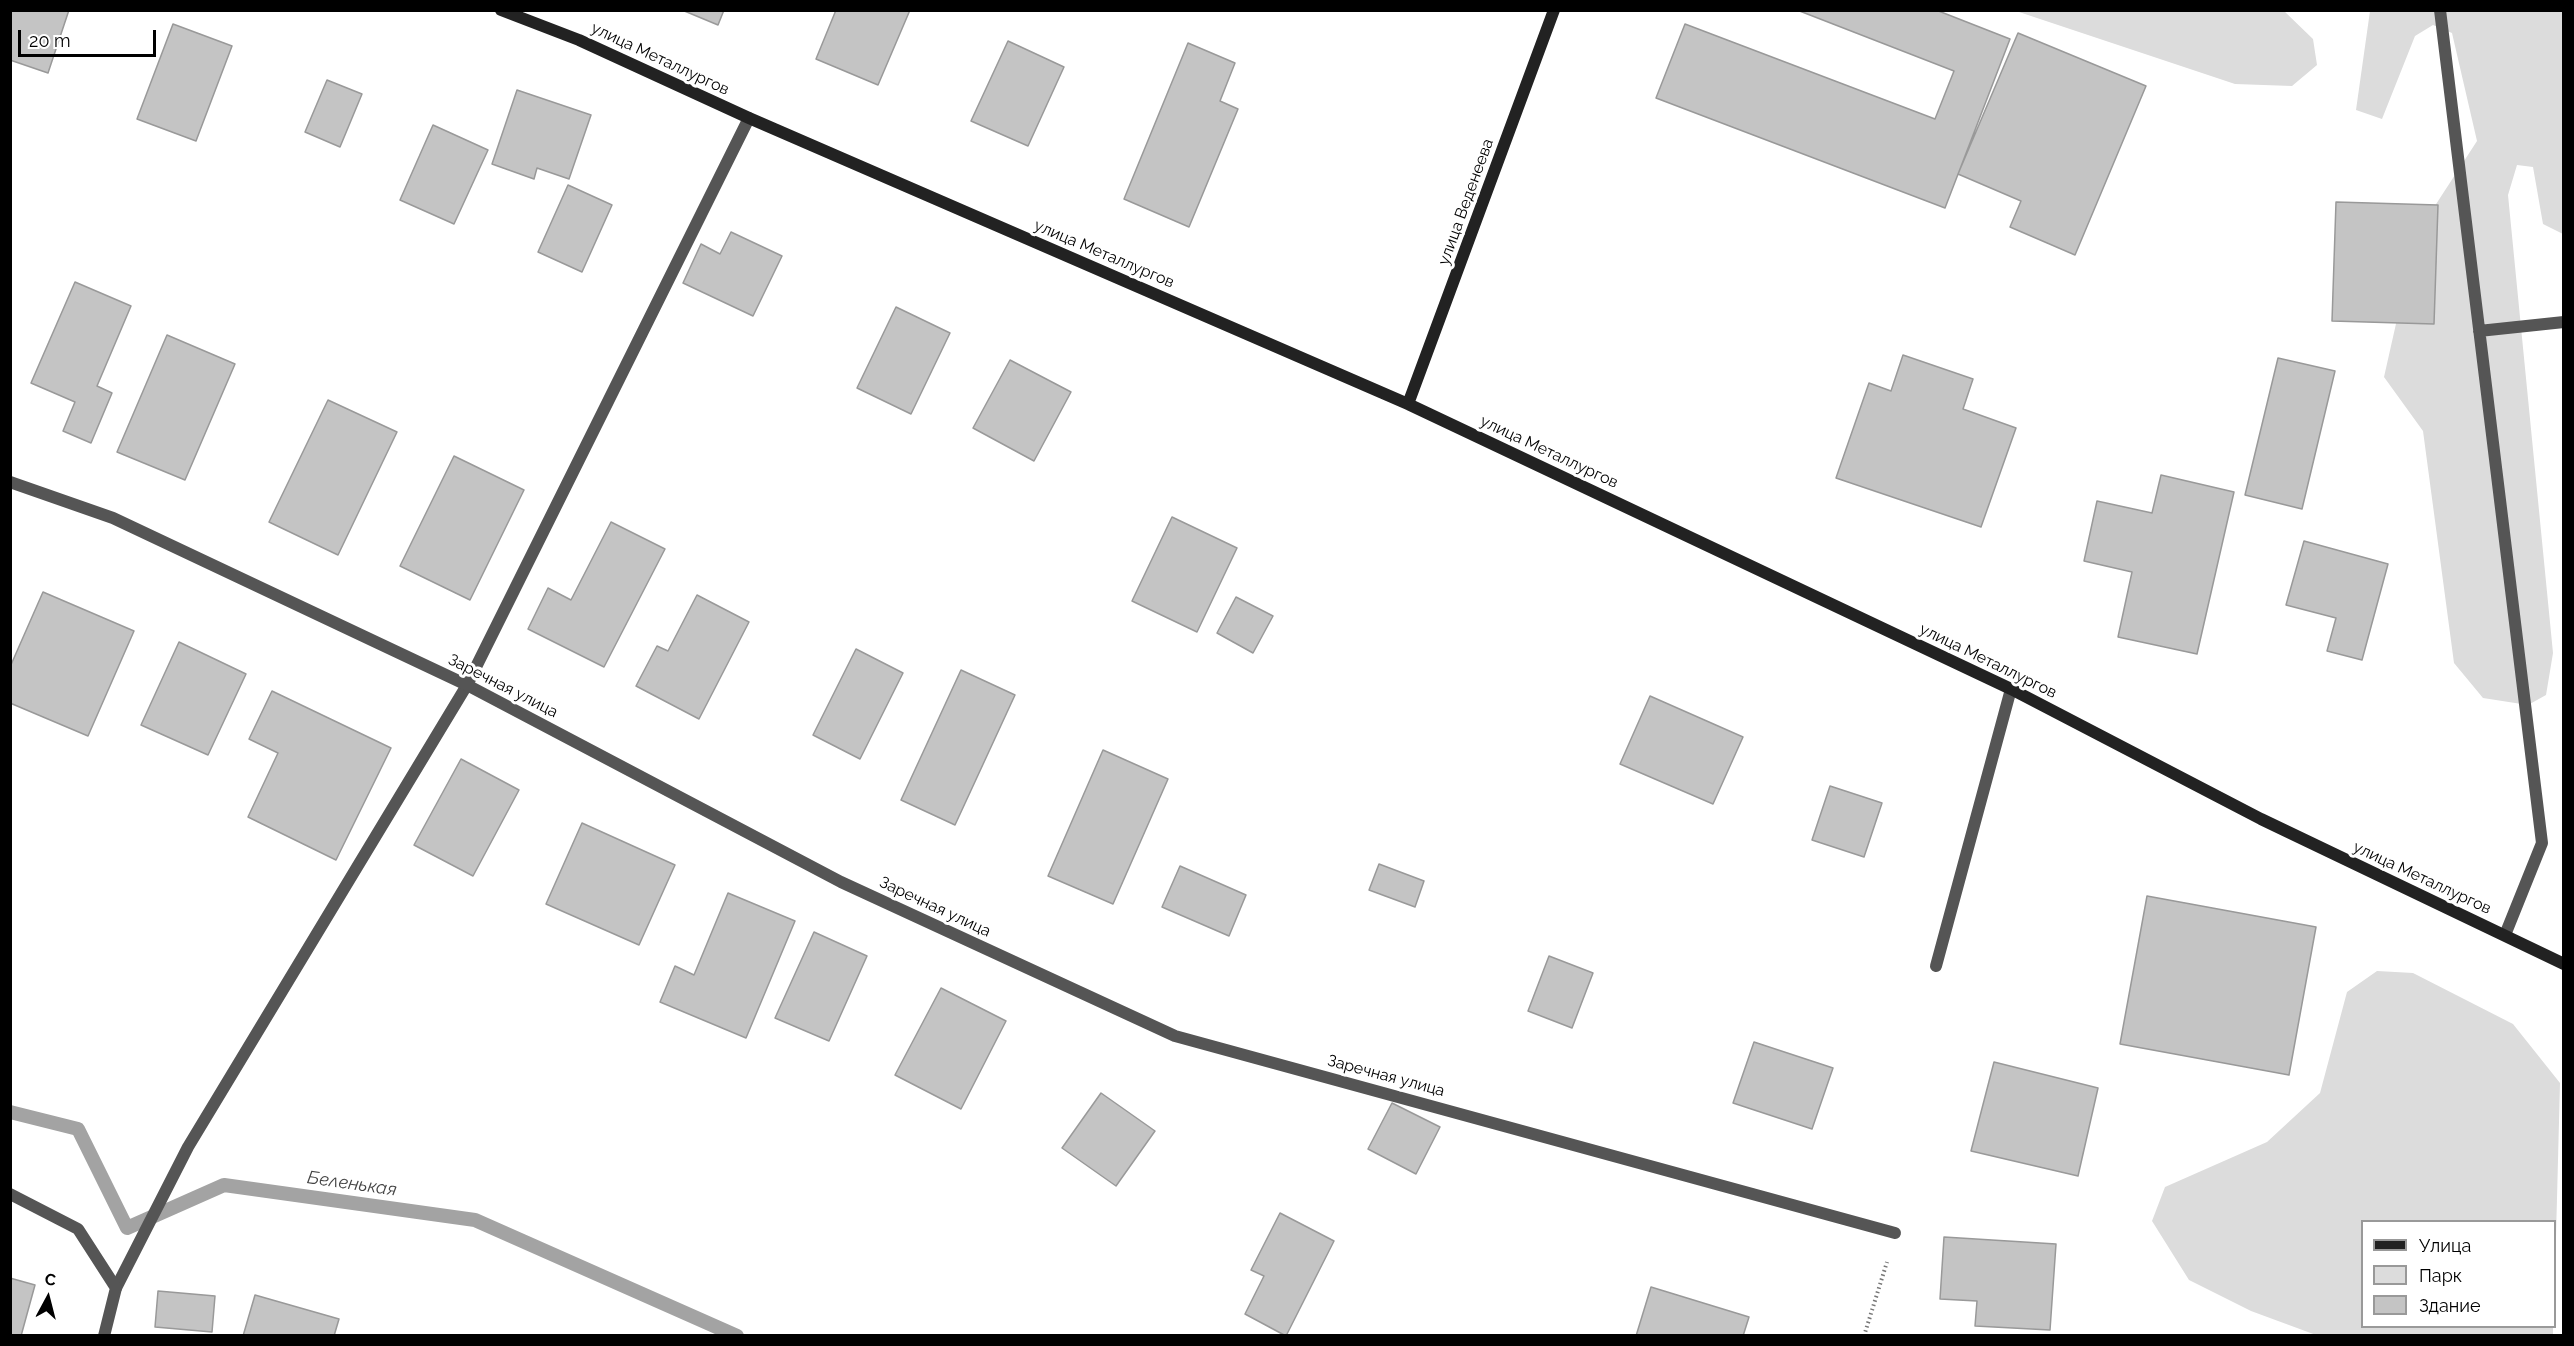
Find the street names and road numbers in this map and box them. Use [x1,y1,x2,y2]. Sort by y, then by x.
street label: улица Металлургов [588,19,732,99]
street label: улица Веденеева [1434,136,1498,268]
street label: улица Металлургов [1031,216,1177,292]
street label: улица Металлургов [1477,412,1621,492]
street label: улица Металлургов [1916,619,2060,703]
street label: Заречная улица [445,650,561,722]
street label: улица Металлургов [2350,838,2494,918]
street label: Заречная улица [876,873,994,941]
street label: Заречная улица [1325,1051,1447,1101]

